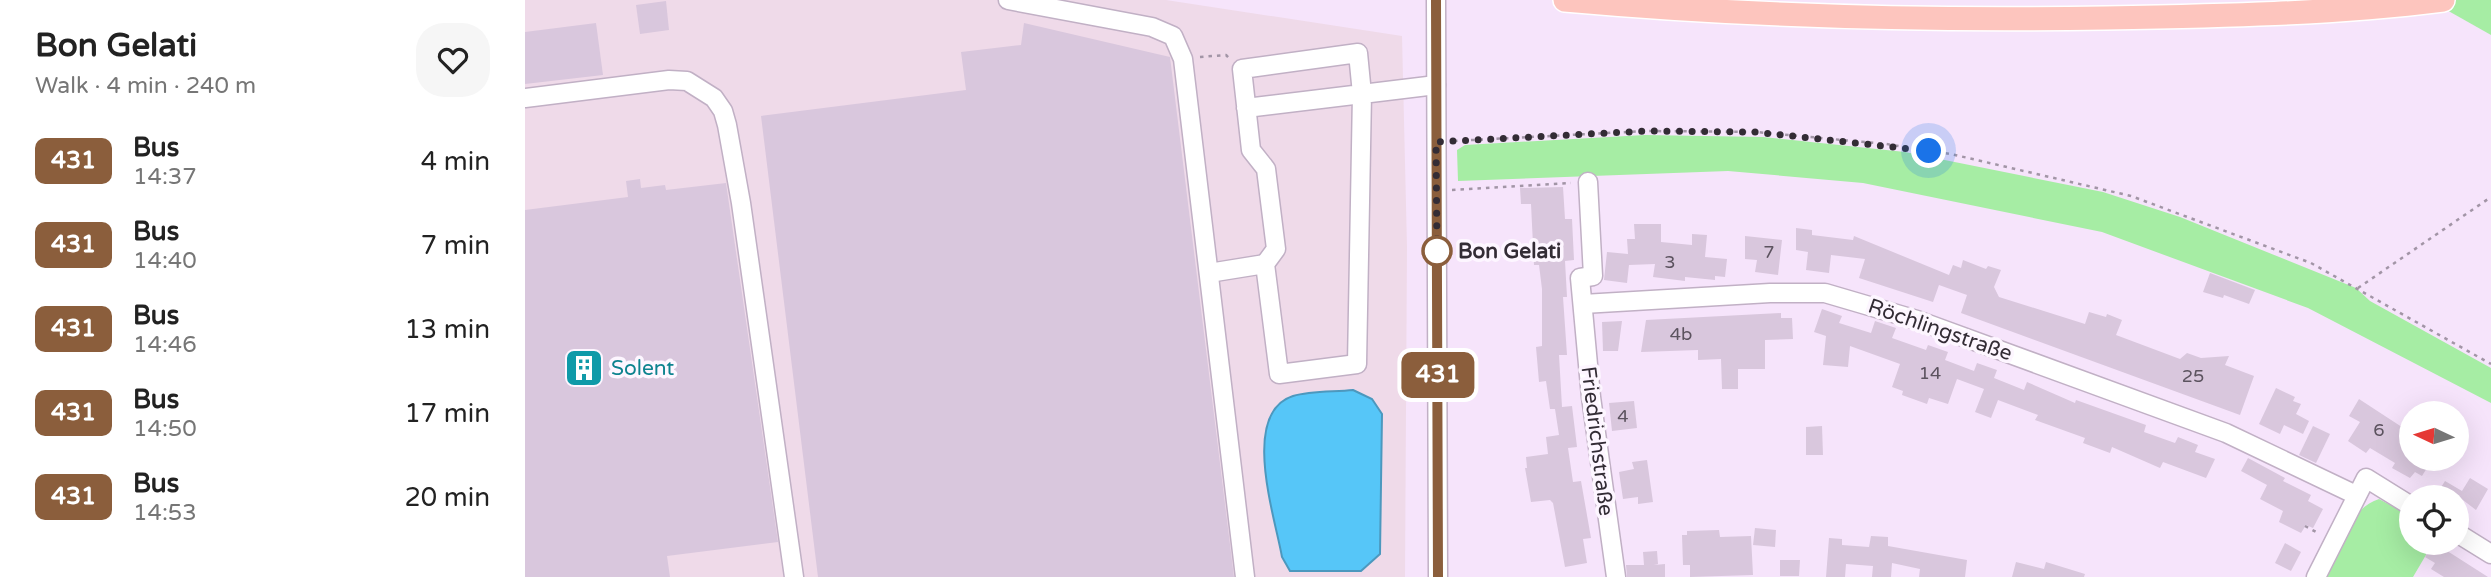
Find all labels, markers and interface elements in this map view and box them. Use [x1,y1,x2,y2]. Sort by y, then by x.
button: heart [416,23,490,97]
text: Bon Gelati [35,26,197,65]
text: Walk · 4 min · 240 m [35,72,256,100]
text: Bus [133,132,179,163]
your location [1911,133,1946,168]
text: 431 [51,146,96,175]
text: 4 min [421,146,490,177]
text: 14:37 [133,163,197,191]
text: Bus [133,216,179,247]
text: 431 [51,230,96,259]
text: 7 min [421,230,490,261]
marker: Bon Gelati [1422,236,1452,266]
place label: Bon Gelati [1458,239,1561,264]
house number: 7 [1763,241,1775,263]
text: 14:40 [133,247,197,275]
house number: 3 [1664,251,1676,273]
street label: Röchlingstraße [1865,294,2015,366]
text: Bus [133,300,179,331]
text: 431 [51,314,96,343]
text: 13 min [404,314,490,345]
house number: 4b [1670,323,1692,345]
text: 14:46 [133,331,197,359]
building icon: Solent [563,347,605,389]
line badge: 431 [1398,352,1478,398]
place label: Solent [611,356,674,381]
text: 431 [1415,360,1461,389]
house number: 14 [1919,362,1941,384]
street label: Friedrichstraße [1575,365,1619,517]
house number: 25 [2182,365,2204,387]
text: Bus [133,384,179,415]
text: 431 [51,398,96,427]
text: 17 min [404,398,490,429]
north arrow [2399,401,2469,471]
map controls [2399,401,2469,555]
house number: 4 [1617,405,1629,427]
text: 14:50 [133,415,197,443]
house number: 6 [2373,419,2385,441]
text: Bus [133,468,179,499]
text: 431 [51,482,96,511]
text: 20 min [404,482,490,513]
button: locate [2399,485,2469,555]
text: 14:53 [133,499,197,527]

